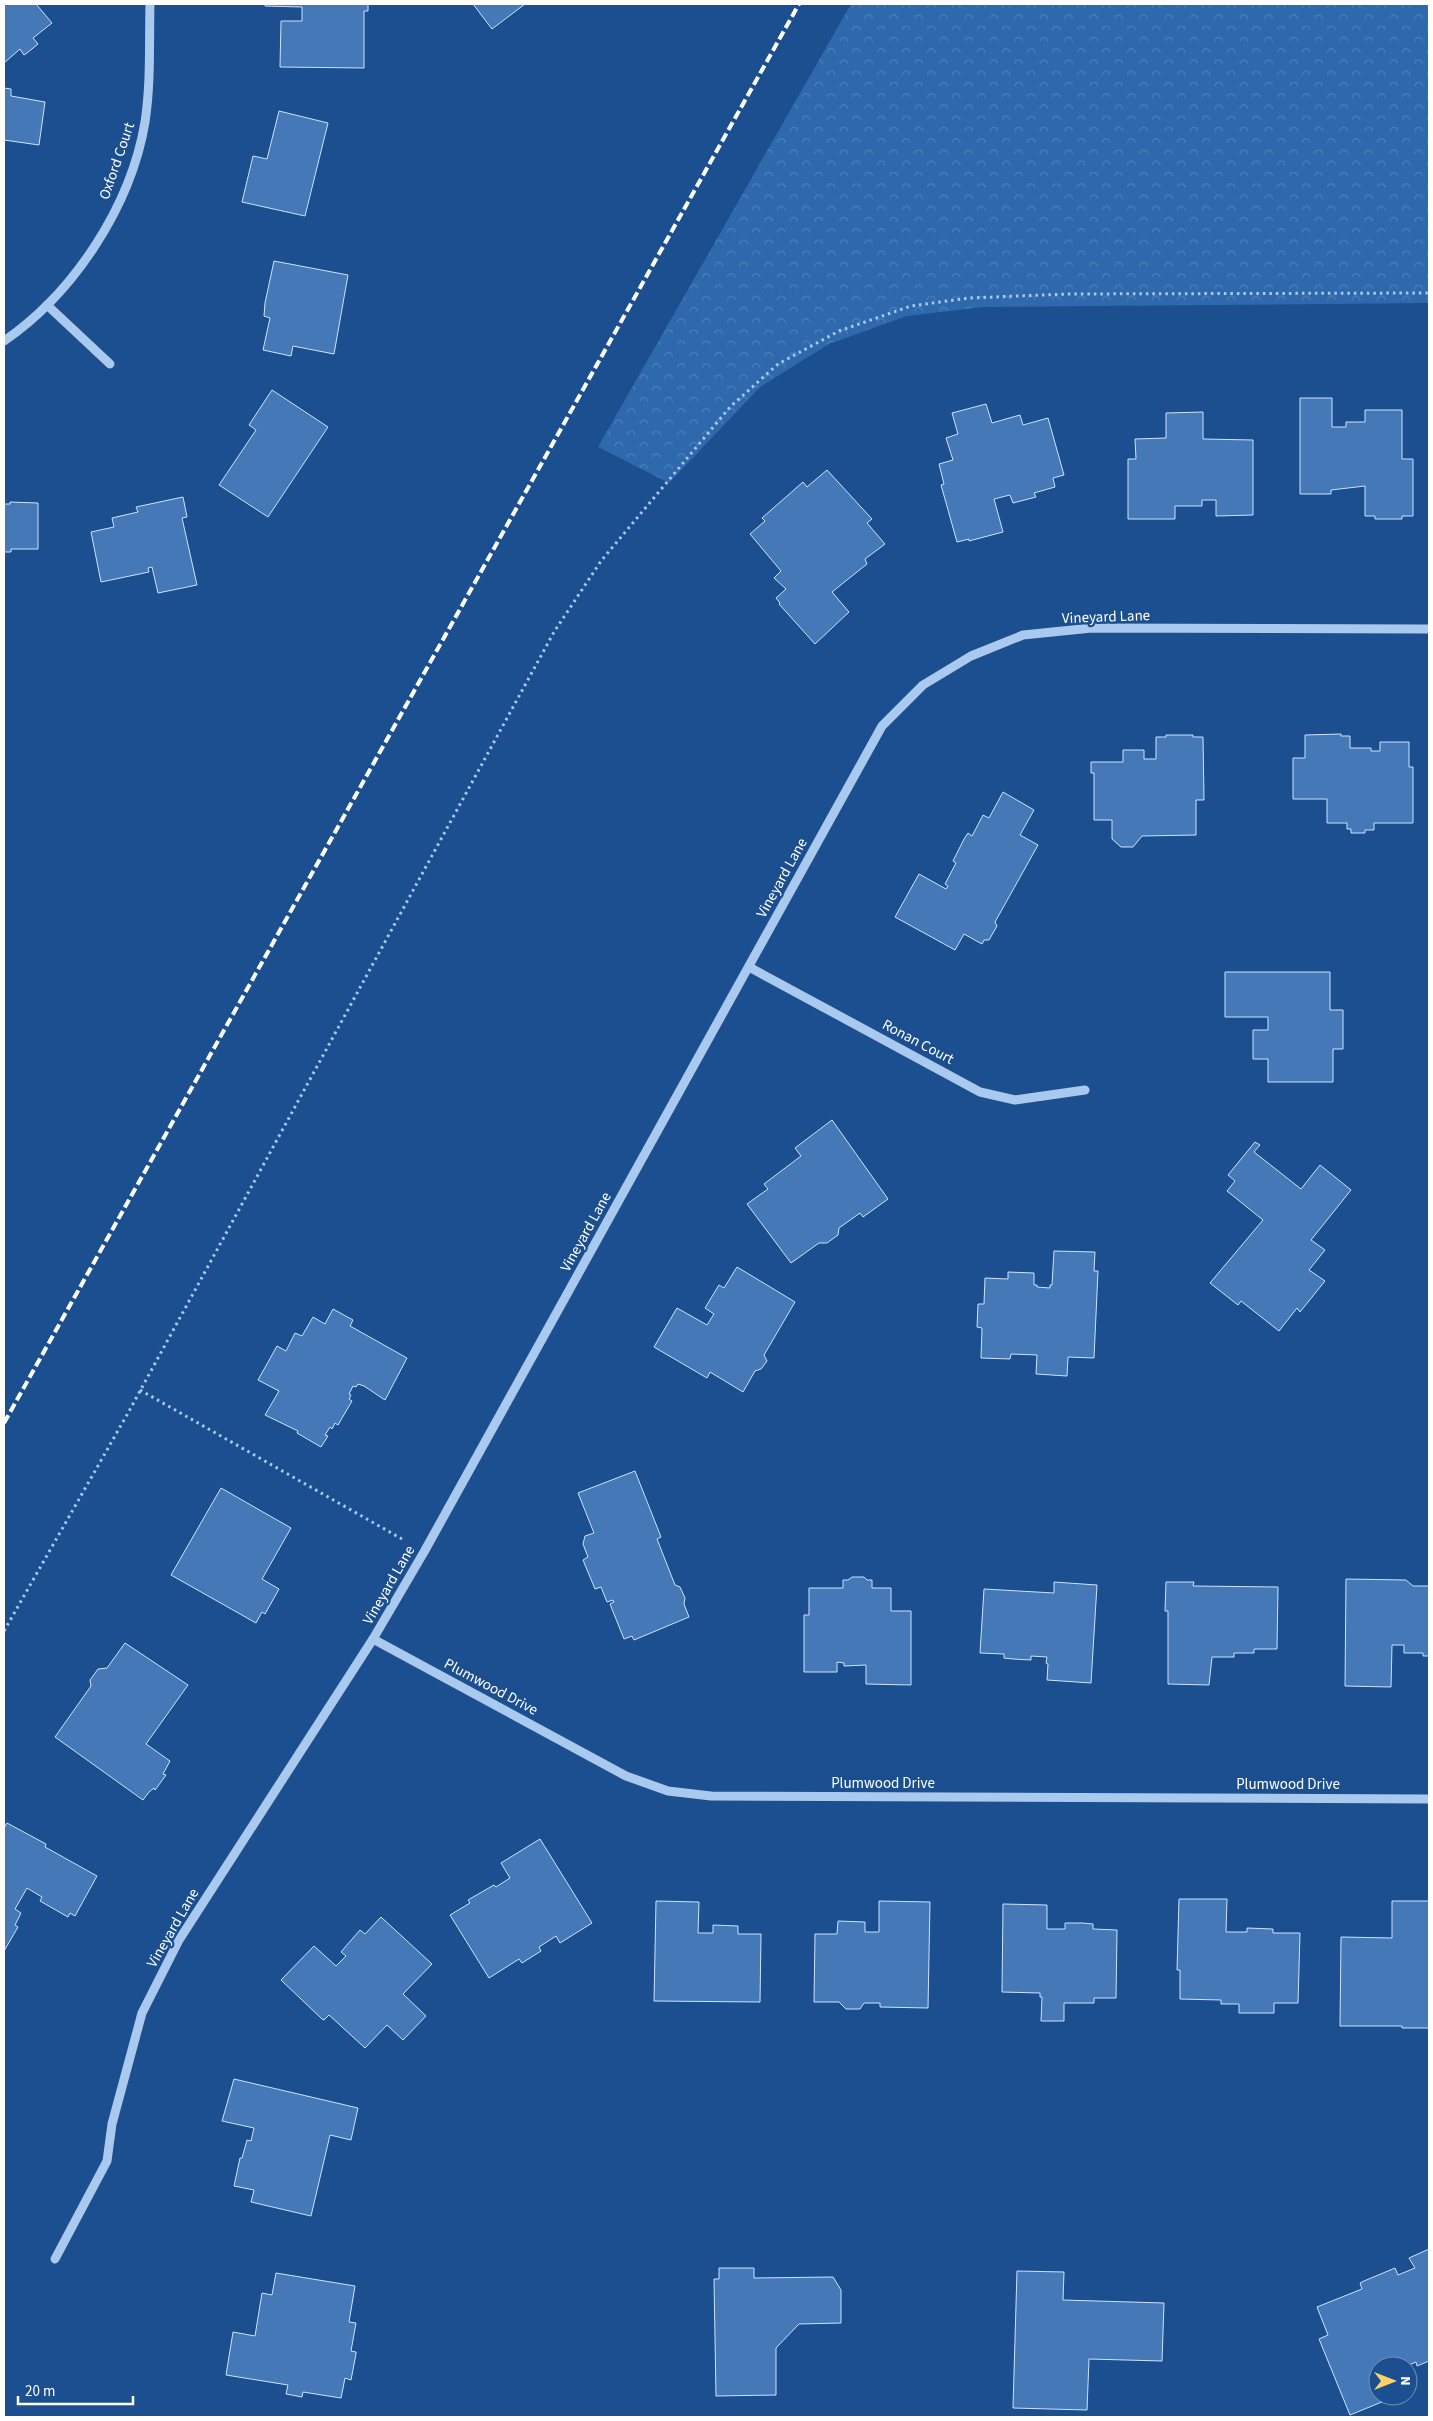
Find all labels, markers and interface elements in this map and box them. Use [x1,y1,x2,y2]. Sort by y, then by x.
street label: Oxford Court [94,120,140,202]
street label: Vineyard Lane [1062,605,1150,629]
street label: Vineyard Lane [751,834,813,922]
street label: Ronan Court [878,1014,958,1070]
street label: Vineyard Lane [555,1188,617,1276]
street label: Vineyard Lane [358,1542,420,1628]
street label: Plumwood Drive [440,1653,542,1721]
street label: Plumwood Drive [831,1773,935,1794]
street label: Plumwood Drive [1236,1774,1340,1795]
street label: Vineyard Lane [142,1885,204,1971]
north arrow [1368,2356,1418,2406]
scale bar [18,2374,132,2406]
text: N [1395,2376,1415,2386]
text: 20 m [25,2381,55,2402]

